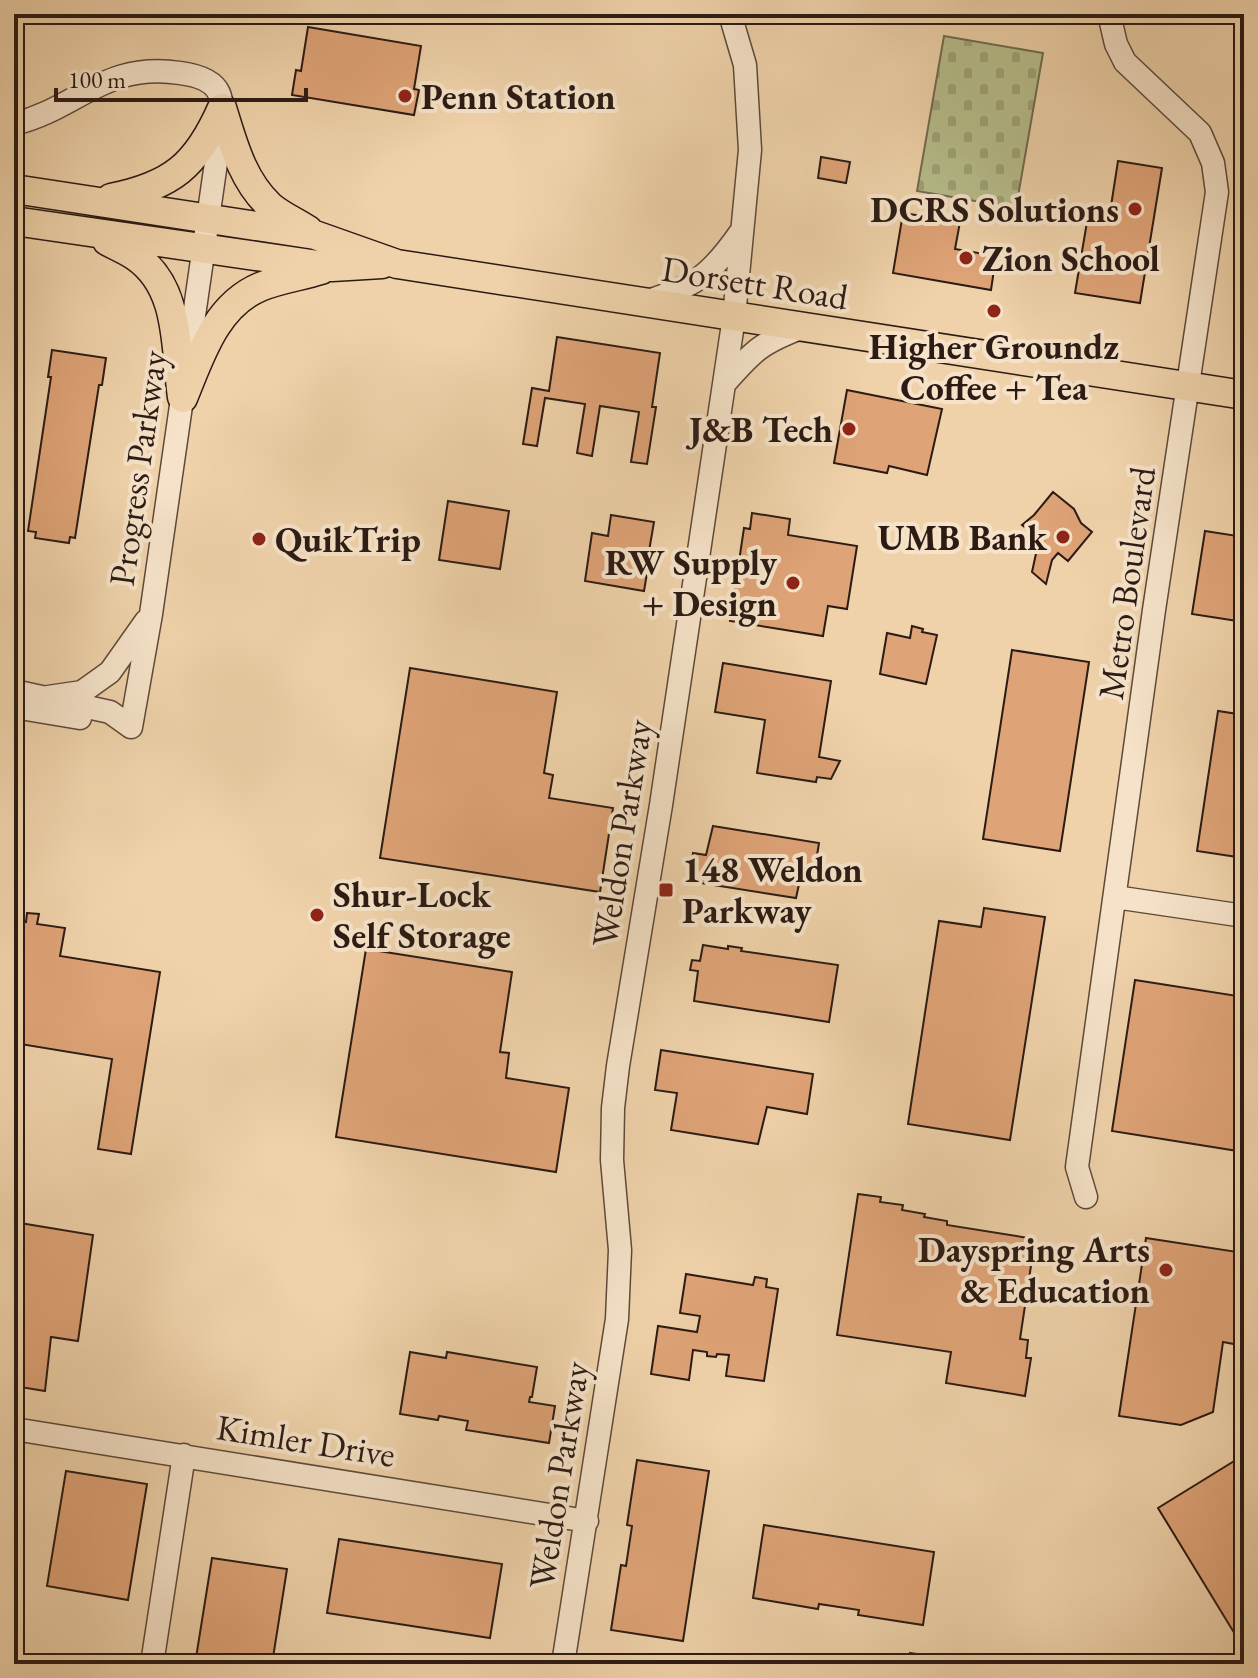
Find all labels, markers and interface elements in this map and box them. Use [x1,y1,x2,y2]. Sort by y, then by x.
scale bar [56,52,306,102]
text: 100 m [68,64,126,95]
place label: Penn Station [421,73,616,120]
marker: Penn Station [396,87,414,105]
place label: DCRS Solutions [870,186,1119,233]
marker: DCRS Solutions [1126,200,1144,218]
place label: Zion School [982,235,1160,282]
street label: Dorsett Road [658,245,852,321]
marker: Zion School [957,249,975,267]
marker: Higher Groundz Coffee + Tea [985,302,1003,320]
place label: Higher Groundz Coffee + Tea [869,323,1119,411]
street label: Progress Parkway [98,347,177,589]
place label: J&B Tech [686,406,833,453]
marker: J&B Tech [840,420,858,438]
street label: Metro Boulevard [1087,463,1166,702]
place label: UMB Bank [878,514,1048,561]
place label: QuikTrip [275,516,421,563]
marker: UMB Bank [1054,528,1072,546]
marker: QuikTrip [250,530,268,548]
place label: RW Supply + Design [605,539,778,627]
marker: RW Supply + Design [784,574,802,592]
street label: Weldon Parkway [580,716,663,950]
place label: 148 Weldon Parkway [682,846,863,934]
place label: Shur-Lock Self Storage [333,871,511,959]
marker: 148 Weldon Parkway [657,881,675,899]
marker: Shur-Lock Self Storage [308,906,326,924]
place label: Dayspring Arts & Education [918,1226,1150,1314]
marker: Dayspring Arts & Education [1157,1261,1175,1279]
street label: Weldon Parkway [517,1358,600,1592]
street label: Kimler Drive [213,1403,399,1478]

